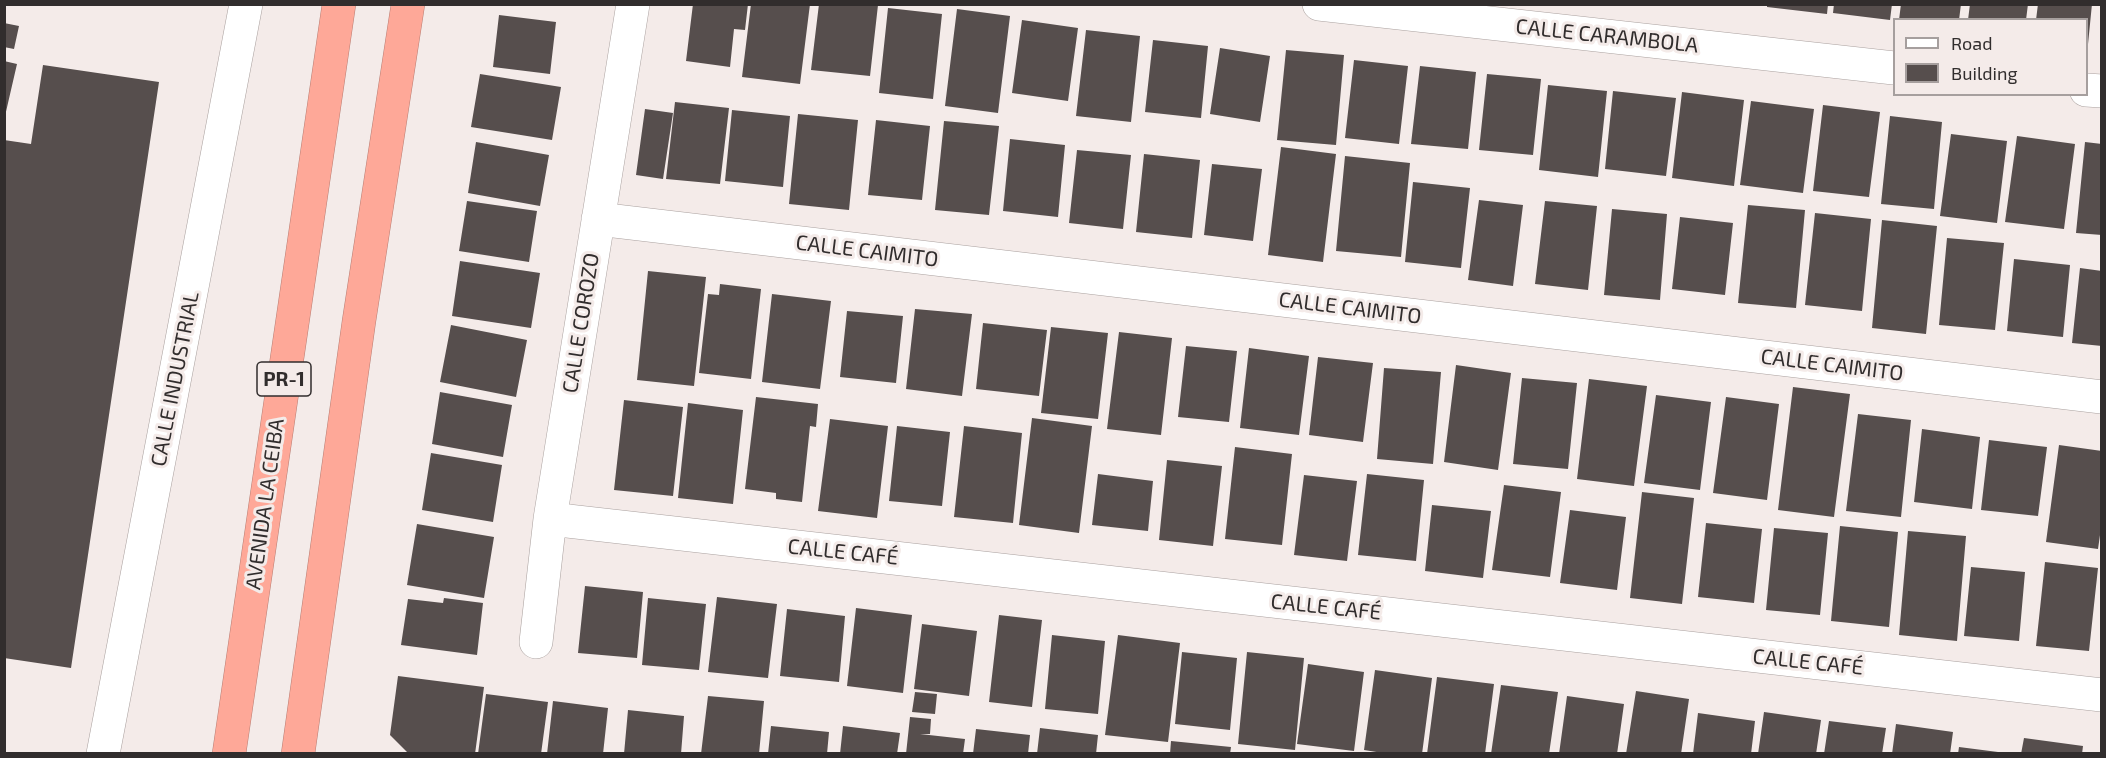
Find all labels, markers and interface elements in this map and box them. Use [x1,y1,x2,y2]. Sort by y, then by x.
street label: CALLE CARAMBOLA [1514,14,1700,58]
legend [1893,18,2088,96]
text: Road [1951,32,1992,54]
text: Building [1951,62,2018,84]
street label: CALLE CAIMITO [794,230,940,272]
street label: CALLE COROZO [557,251,605,395]
street label: CALLE CAIMITO [1277,287,1423,329]
street label: CALLE INDUSTRIAL [146,289,204,469]
street label: CALLE CAIMITO [1759,344,1905,386]
road number: PR-1 [257,362,311,396]
street label: AVENIDA LA CEIBA [241,417,289,591]
street label: CALLE CAFÉ [786,534,900,570]
street label: CALLE CAFÉ [1269,589,1383,625]
street label: CALLE CAFÉ [1751,644,1865,680]

